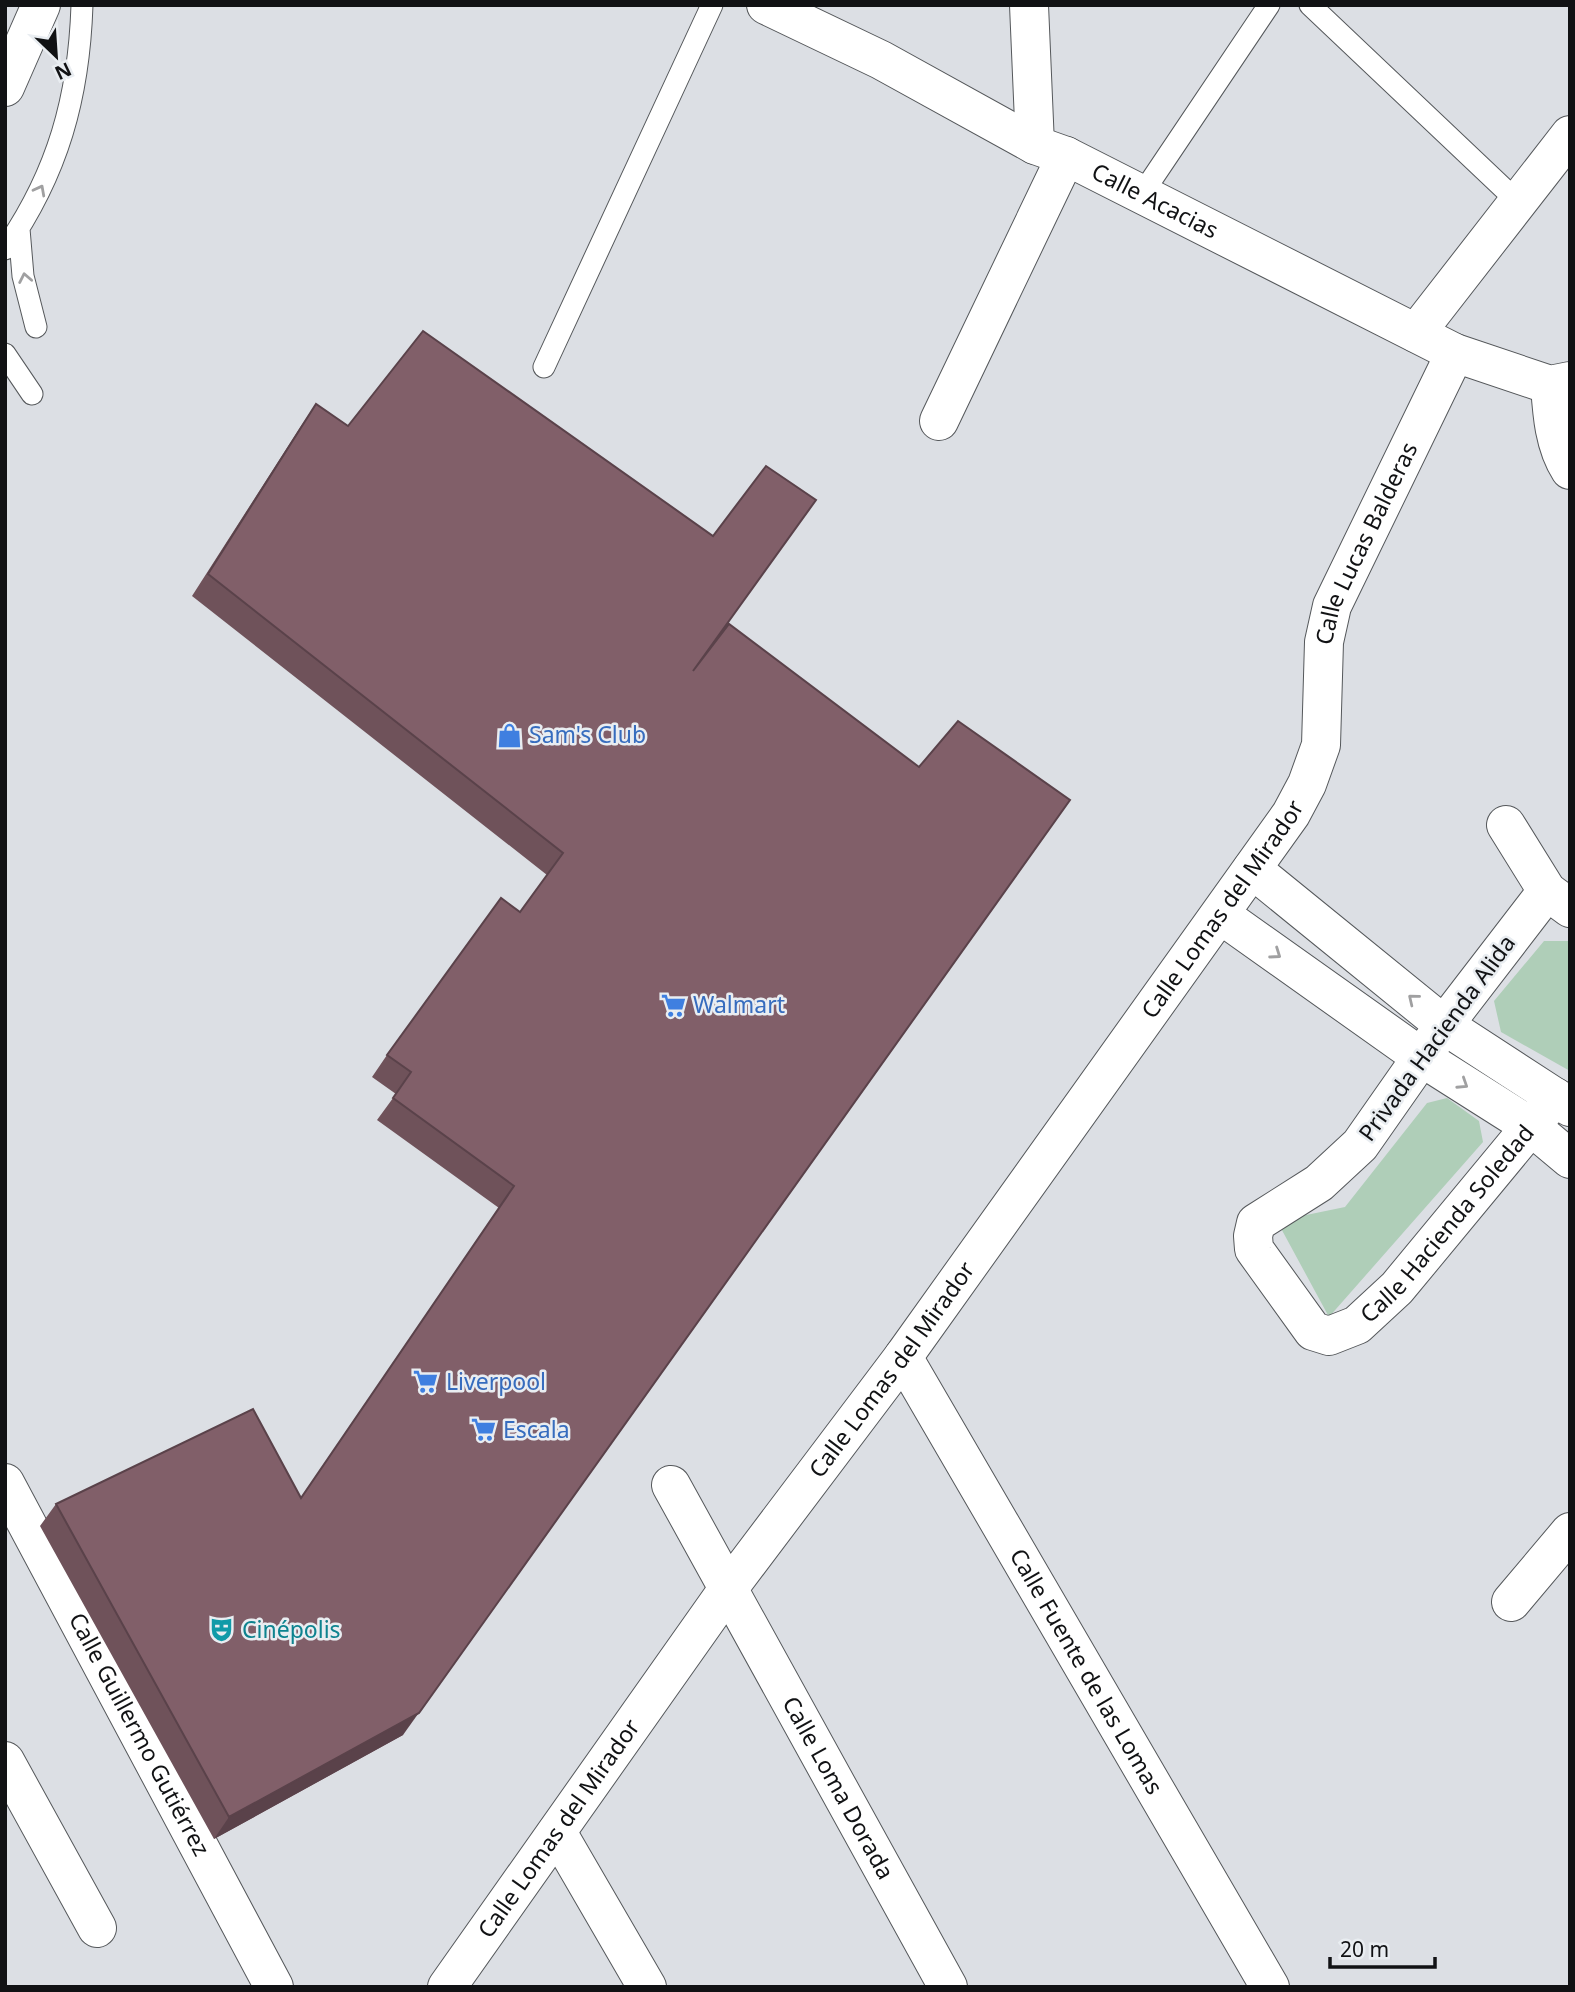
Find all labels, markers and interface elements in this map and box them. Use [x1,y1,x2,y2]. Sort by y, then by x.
north arrow [21,21,91,91]
text: N [51,56,76,86]
street label: Calle Acacias [1087,155,1224,246]
one-way arrow [31,185,45,197]
one-way arrow [18,272,33,284]
street label: Calle Lucas Balderas [1307,437,1424,648]
place label: Sam's Club [529,718,646,750]
shop icon: Sam's Club [495,721,523,749]
street label: Calle Lomas del Mirador [1133,794,1311,1024]
street label: Privada Hacienda Alida [1350,928,1522,1147]
one-way arrow [1268,946,1281,958]
place label: Walmart [693,988,785,1020]
supermarket icon: Walmart [659,991,687,1019]
one-way arrow [1408,995,1421,1007]
one-way arrow [1456,1075,1469,1088]
street label: Calle Hacienda Soledad [1353,1117,1541,1329]
street label: Calle Lomas del Mirador [801,1254,982,1484]
place label: Liverpool [446,1365,546,1397]
supermarket icon: Liverpool [412,1368,440,1396]
place label: Escala [503,1413,570,1445]
supermarket icon: Escala [469,1416,497,1444]
street label: Calle Fuente de las Lomas [1003,1542,1171,1800]
street label: Calle Guillermo Gutiérrez [62,1607,218,1861]
place label: Cinépolis [242,1613,341,1645]
theatre icon: Cinépolis [208,1616,236,1644]
street label: Calle Loma Dorada [776,1690,902,1885]
street label: Calle Lomas del Mirador [470,1712,647,1944]
scale bar [1330,1926,1435,1970]
text: 20 m [1340,1935,1389,1963]

